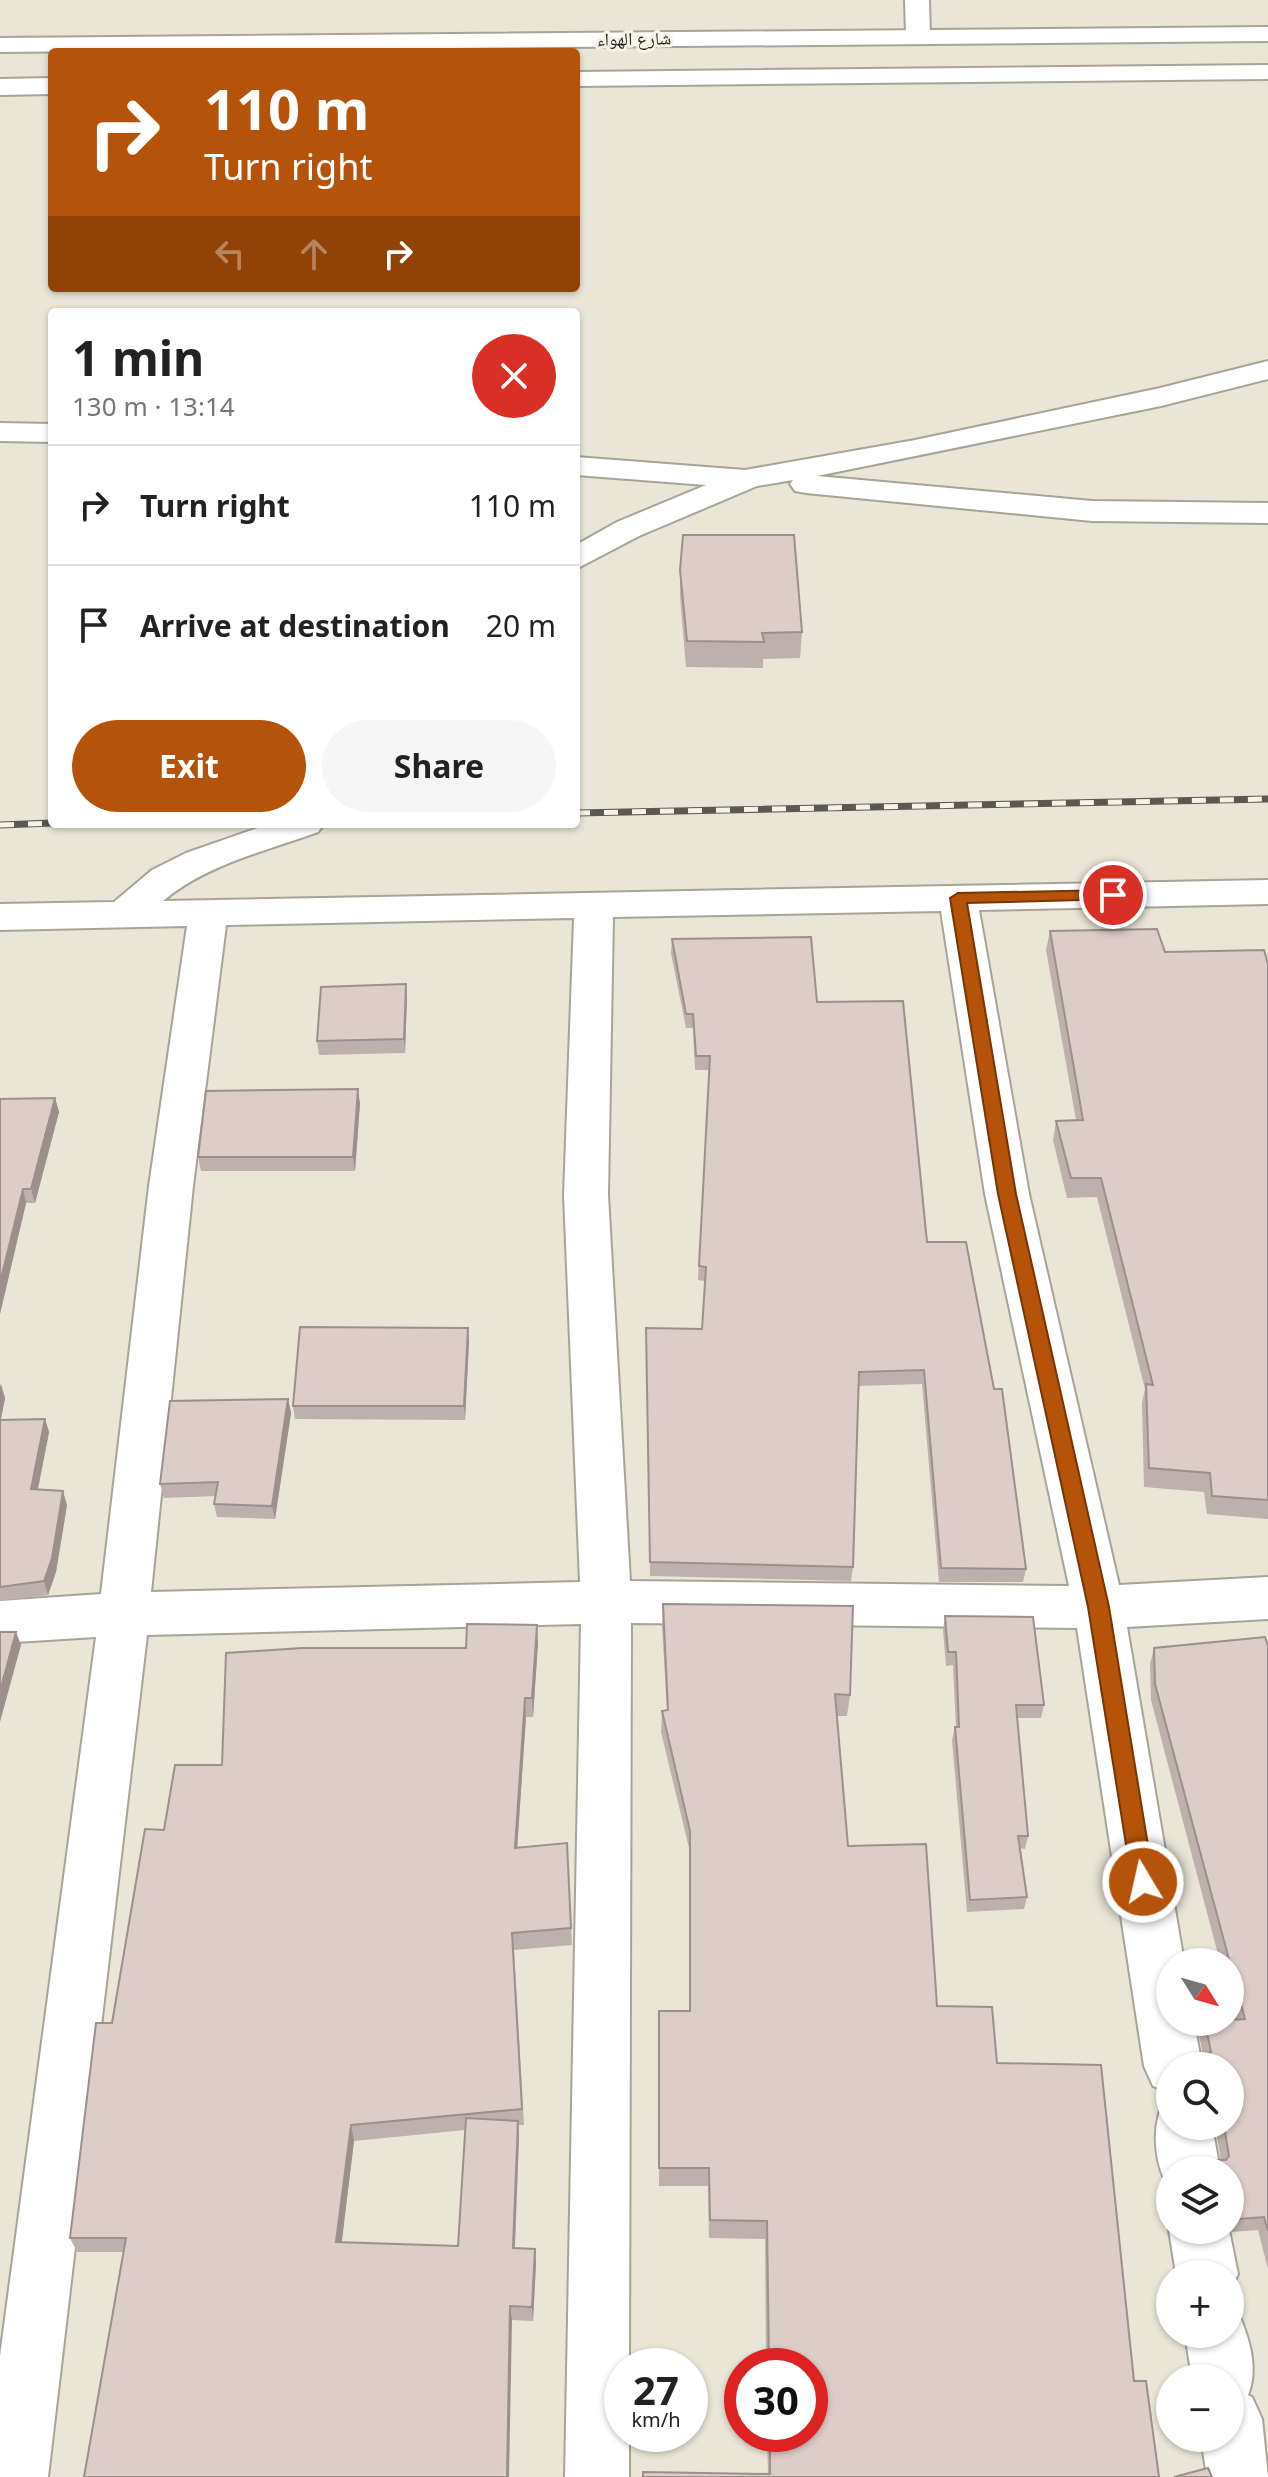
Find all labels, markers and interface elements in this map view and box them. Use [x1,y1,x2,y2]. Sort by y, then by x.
street label: شارع الهواء [597,25,671,51]
text: 110 m [204,70,369,146]
icon: right [72,80,176,184]
text: Turn right [204,142,372,191]
icon: left [208,232,252,276]
icon: ahead [292,232,336,276]
icon: right [376,232,420,276]
text: 1 min [72,325,204,390]
button: close [472,334,556,418]
text: 130 m · 13:14 [72,388,235,424]
icon: right [72,483,116,527]
text: Turn right [140,485,290,526]
text: 110 m [469,485,556,526]
icon: arrive [72,603,116,647]
text: Arrive at destination [140,605,450,646]
text: 20 m [486,605,556,646]
button: Exit [72,720,306,812]
button: Share [322,720,556,812]
pin [1079,861,1147,929]
icon: arrive [1091,873,1135,917]
position arrow [1101,1840,1185,1924]
north arrow [1156,1948,1244,2036]
map controls [1156,1948,1244,2452]
button: search [1156,2052,1244,2140]
button: layers [1156,2156,1244,2244]
button: + [1156,2260,1244,2348]
speed limit sign: 30 [724,2348,828,2452]
text: 27 [633,2362,679,2417]
button: − [1156,2364,1244,2452]
text: km/h [631,2406,681,2433]

